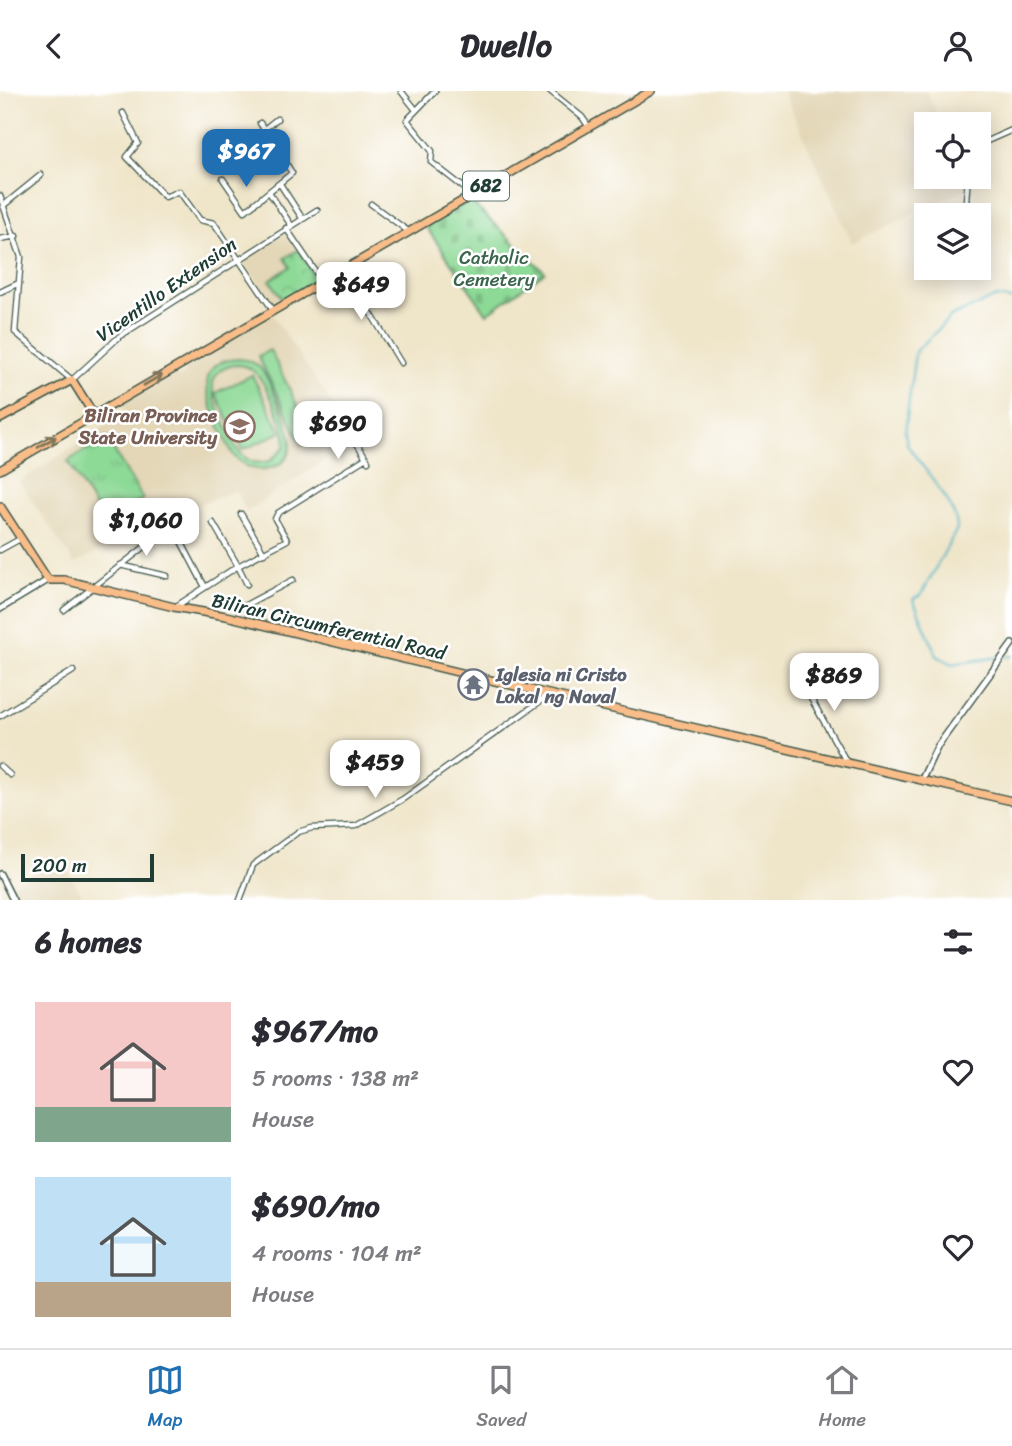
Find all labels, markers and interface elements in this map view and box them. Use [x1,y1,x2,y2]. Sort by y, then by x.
text: Dwello [460,17,552,74]
icon: back [35,27,73,65]
icon: person [939,27,977,65]
map controls [914,112,991,280]
button: locate [914,112,991,189]
pin: $967 [205,129,287,189]
text: $967 [218,131,274,172]
road number: 682 [463,171,509,201]
button: layers [914,203,991,280]
street label: Vicentillo Extension [89,228,244,350]
park label: Catholic Cemetery [453,241,535,296]
pin: $649 [320,263,402,322]
text: $649 [332,264,390,305]
one-way arrow [142,373,162,387]
place label: Biliran Province State University [77,399,218,454]
pin: $690 [297,401,379,461]
text: $690 [309,403,367,444]
school or university icon: Biliran Province State University [223,409,257,443]
one-way arrow [36,435,57,448]
pin: $1,060 [89,498,203,558]
text: $1,060 [109,500,183,541]
street label: Biliran Circumferential Road [209,584,451,670]
pin: $869 [793,653,875,713]
text: $869 [806,655,862,696]
place label: Iglesia ni Cristo Lokal ng Naval [495,658,627,713]
temple icon: Iglesia ni Cristo Lokal ng Naval [456,668,490,702]
pin: $459 [334,741,416,800]
text: $459 [346,742,404,783]
text: 200 m [32,849,87,882]
scale bar [21,851,154,883]
text: 6 homes [35,915,142,969]
icon: filters [939,923,977,961]
text: $967/mo [252,1004,378,1058]
icon: home [91,1030,175,1114]
icon: heart [939,1053,977,1091]
text: 5 rooms · 138 m² [252,1058,419,1099]
text: House [252,1099,314,1140]
text: $690/mo [252,1179,380,1233]
icon: home [91,1205,175,1289]
icon: heart [939,1228,977,1266]
text: 4 rooms · 104 m² [252,1233,422,1274]
text: House [252,1274,314,1315]
tab: Map [146,1361,184,1436]
tab: Saved [476,1361,526,1436]
tab: Home [818,1361,866,1436]

